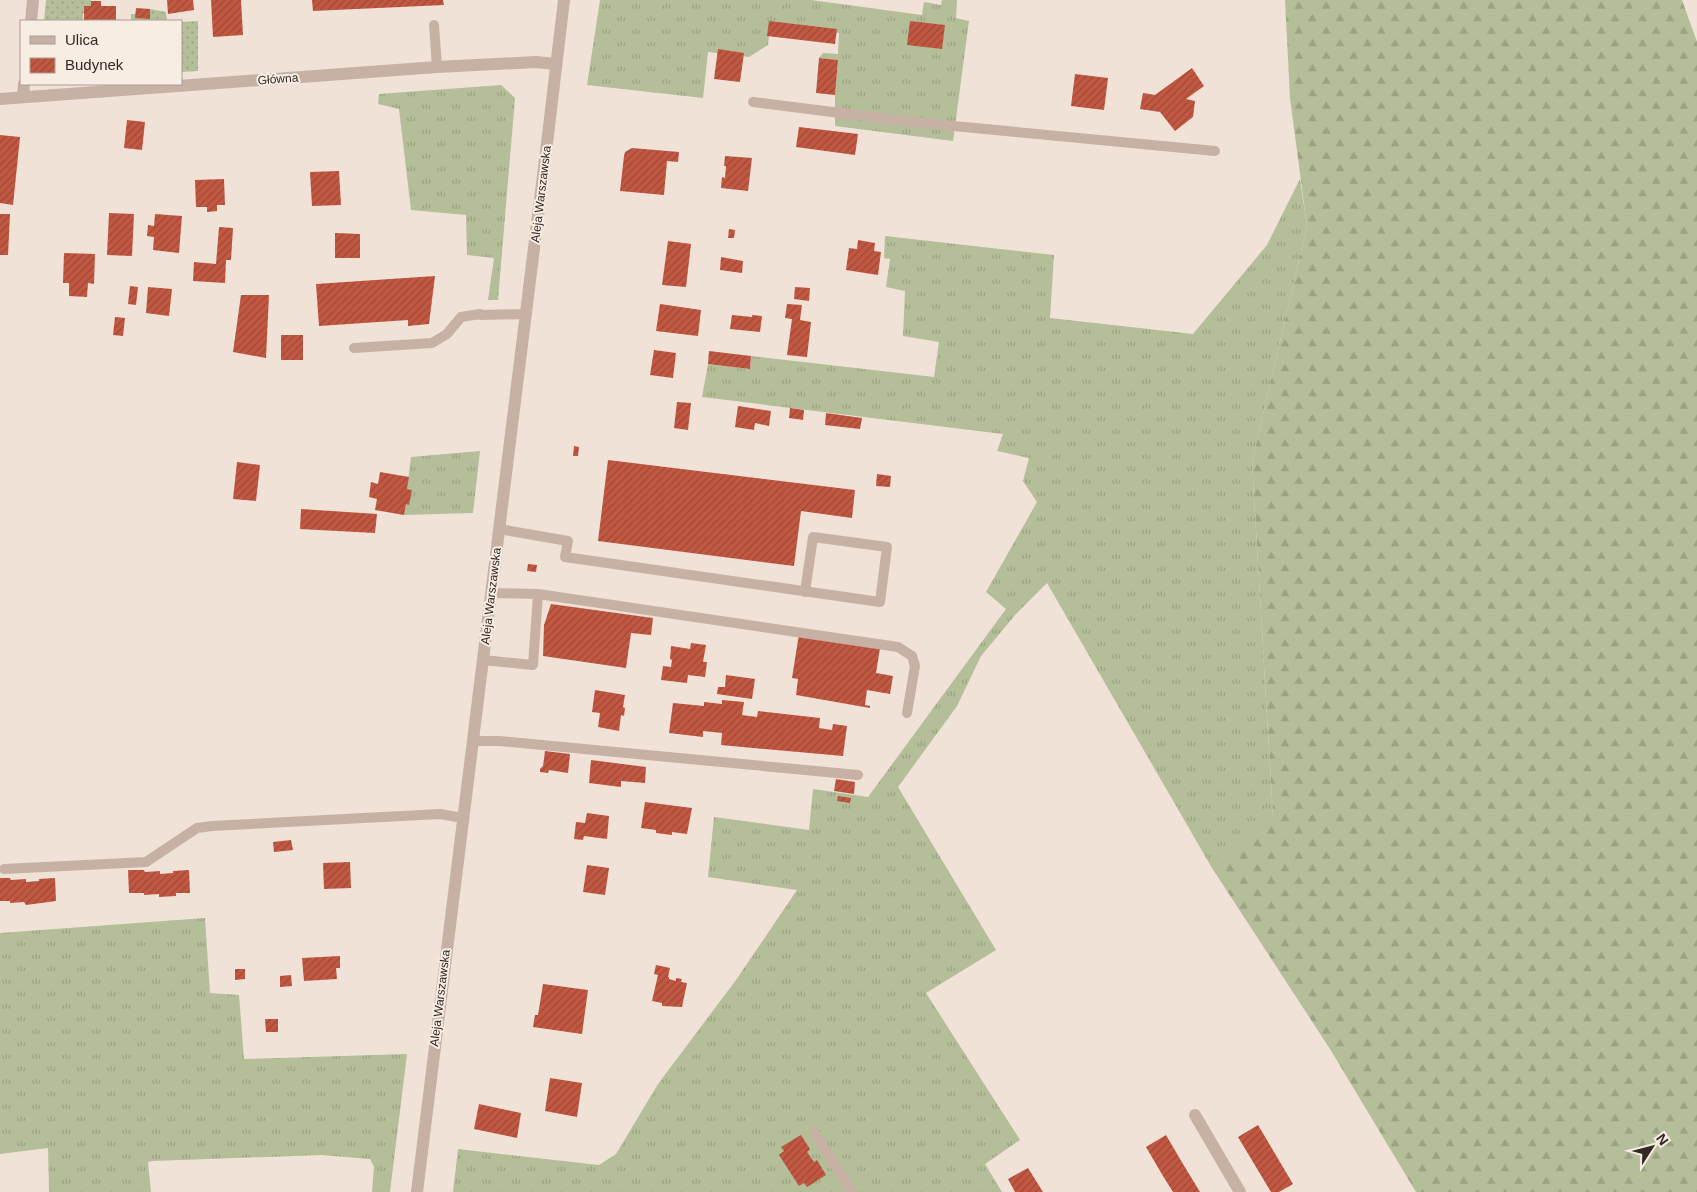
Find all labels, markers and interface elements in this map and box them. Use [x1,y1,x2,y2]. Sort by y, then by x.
legend [20,20,182,85]
text: Ulica [65,31,99,48]
text: Budynek [65,56,124,73]
street label: Główna [257,71,299,87]
street label: Aleja Warszawska [528,144,554,243]
street label: Aleja Warszawska [478,546,504,645]
street label: Aleja Warszawska [427,948,453,1047]
north arrow [1627,1122,1677,1172]
text: N [1653,1131,1672,1148]

